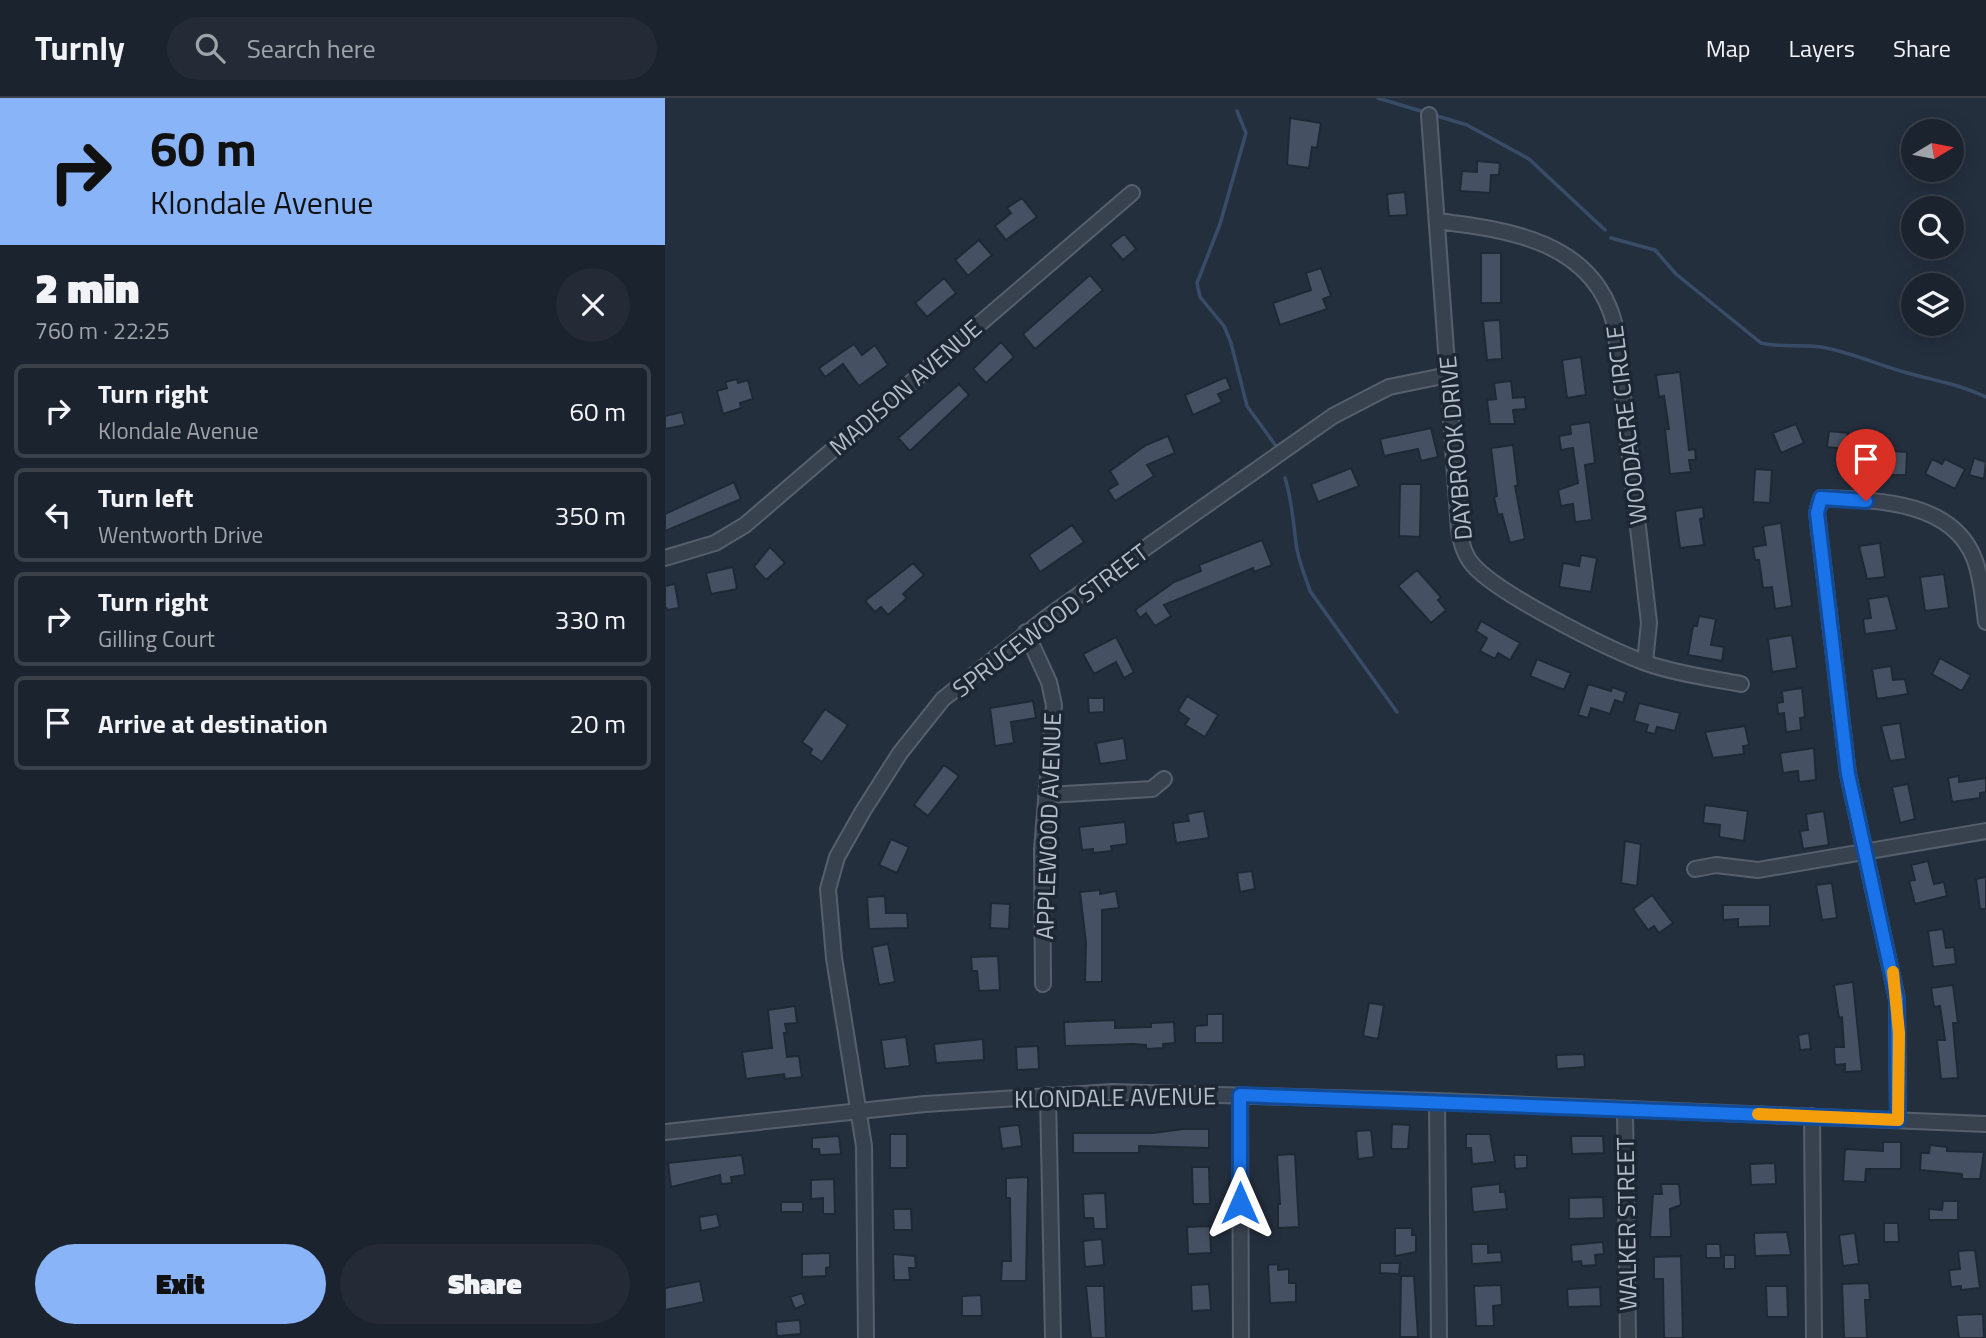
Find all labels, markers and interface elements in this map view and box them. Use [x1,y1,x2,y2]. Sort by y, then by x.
search box [167,17,657,80]
text: Turnly [35,23,125,73]
icon: search [191,29,229,67]
text: Search here [247,29,376,68]
text: Map [1706,30,1751,66]
text: Layers [1789,30,1855,66]
text: Share [1893,30,1951,66]
text: 60 m [150,110,257,185]
north arrow [1901,119,1963,182]
map controls [1901,119,1964,336]
icon: right [35,126,126,217]
text: Klondale Avenue [150,178,373,226]
button: search [1901,196,1964,259]
text: 2 min [35,255,139,319]
button: close [556,268,630,342]
button: layers [1901,273,1964,336]
street label: MADISON AVENUE [821,310,989,464]
text: 760 m · 22:25 [35,313,170,348]
street label: WOODACRE CIRCLE [1596,324,1656,526]
street label: DAYBROOK DRIVE [1429,354,1481,542]
text: Turn right [98,374,209,413]
icon: right [39,392,77,430]
text: 60 m [569,392,626,431]
text: Klondale Avenue [98,413,259,448]
pin [1836,429,1896,501]
icon: arrive [1847,440,1885,478]
text: Turn left [98,478,193,517]
icon: left [39,496,77,534]
text: 350 m [555,496,626,535]
text: Wentworth Drive [98,517,263,552]
street label: SPRUCEWOOD STREET [944,534,1156,706]
text: Turn right [98,582,209,621]
icon: right [39,600,77,638]
text: 330 m [555,600,626,639]
text: Gilling Court [98,621,215,656]
icon: arrive [39,704,77,742]
text: Arrive at destination [98,704,328,743]
text: 20 m [569,704,626,743]
street label: APPLEWOOD AVENUE [1026,712,1070,940]
street label: KLONDALE AVENUE [1014,1077,1216,1117]
street label: WALKER STREET [1606,1137,1646,1311]
position arrow [1203,1166,1277,1240]
button: Exit [35,1244,326,1324]
button: Share [340,1244,630,1324]

